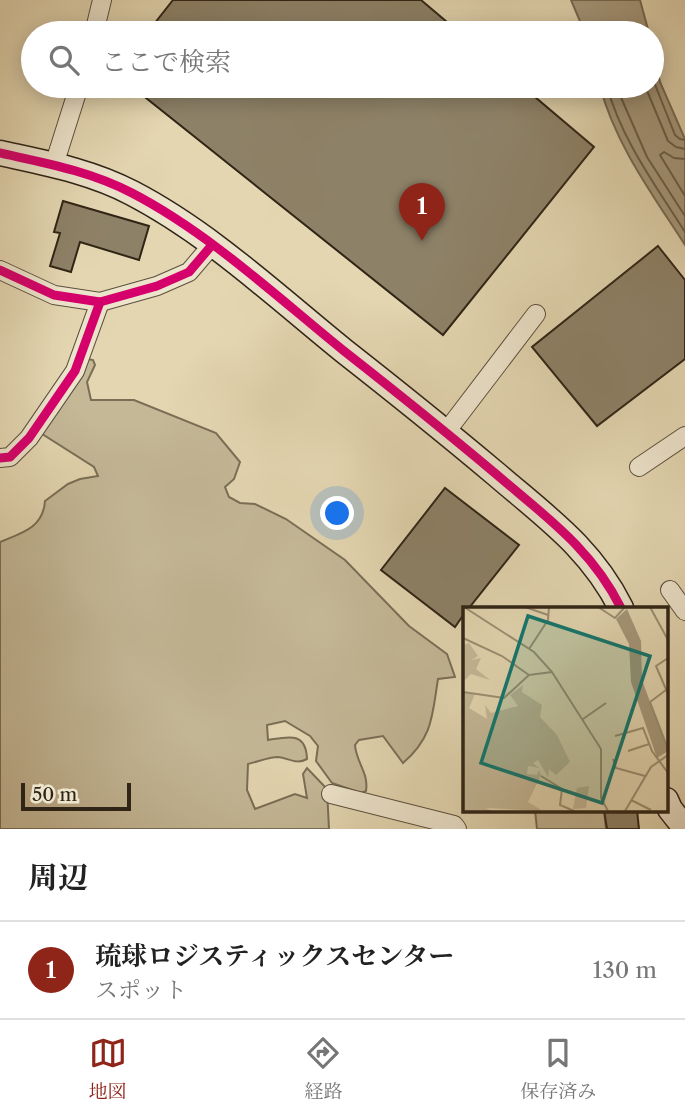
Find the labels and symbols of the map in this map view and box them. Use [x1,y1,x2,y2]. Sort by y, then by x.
pin: 1 [399,183,445,241]
your location [320,496,354,530]
inset map [463,607,668,811]
scale bar [21,780,131,812]

